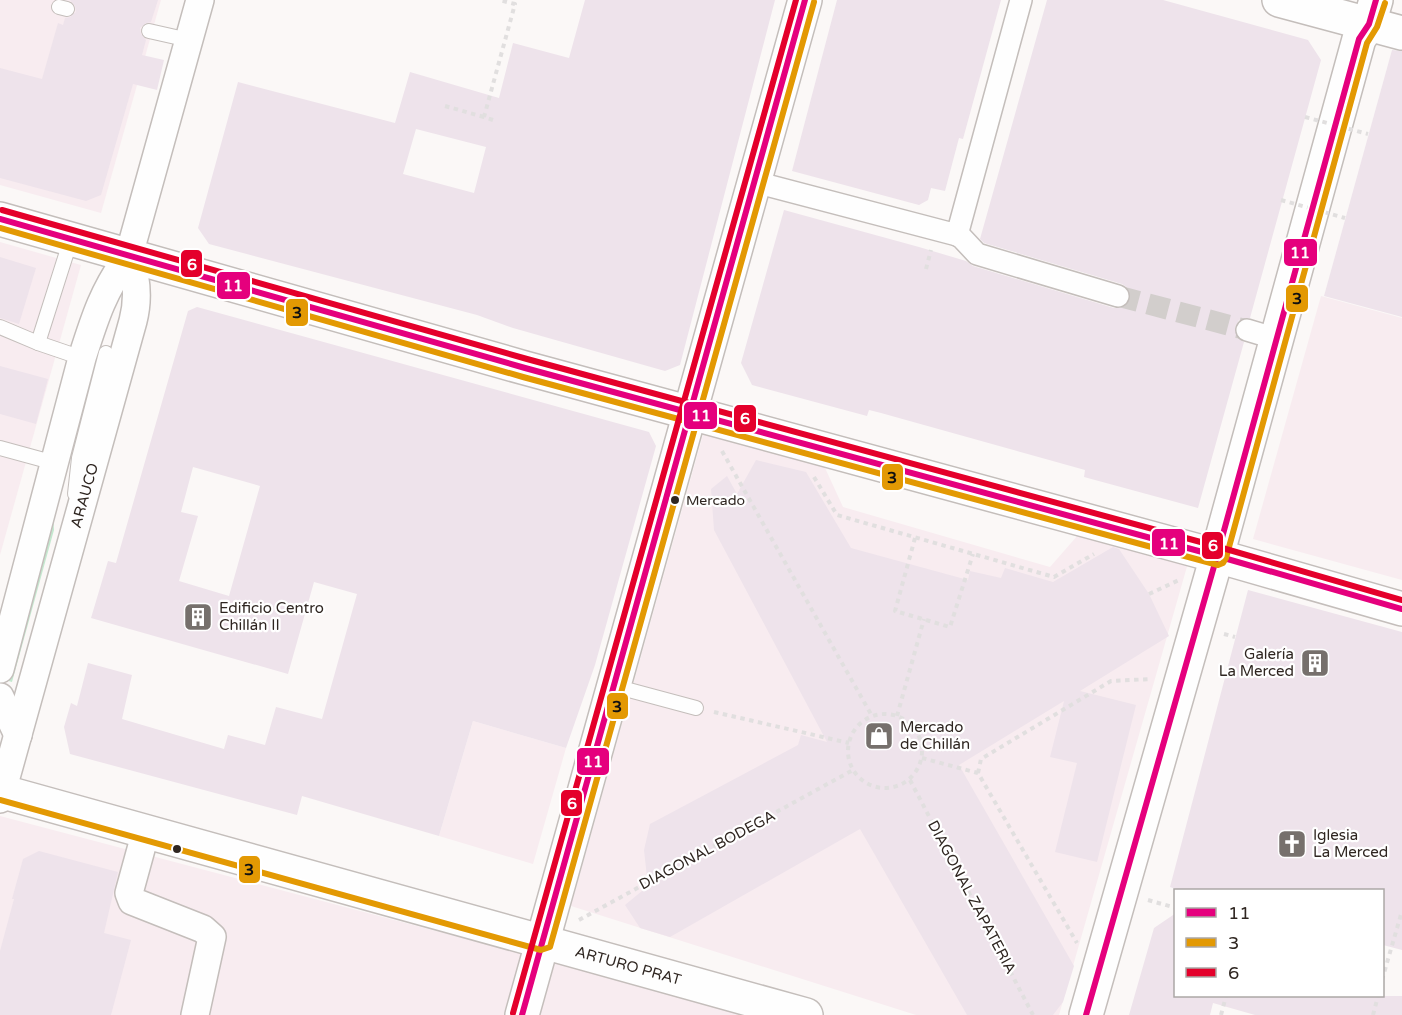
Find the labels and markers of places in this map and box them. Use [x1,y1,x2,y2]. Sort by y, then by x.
place label: Mercado [686,492,745,509]
marker: Mercado [669,494,681,506]
place label: Edificio Centro Chillán II [219,599,324,634]
building icon: Edificio Centro Chillán II [182,601,214,633]
place label: Galería La Merced [1219,645,1294,680]
building icon: Galería La Merced [1299,647,1331,679]
place label: Mercado de Chillán [900,718,970,753]
shop icon: Mercado de Chillán [863,720,895,752]
place label: Iglesia La Merced [1313,826,1388,861]
church icon: Iglesia La Merced [1276,828,1308,860]
unlabelled marker [171,843,183,855]

